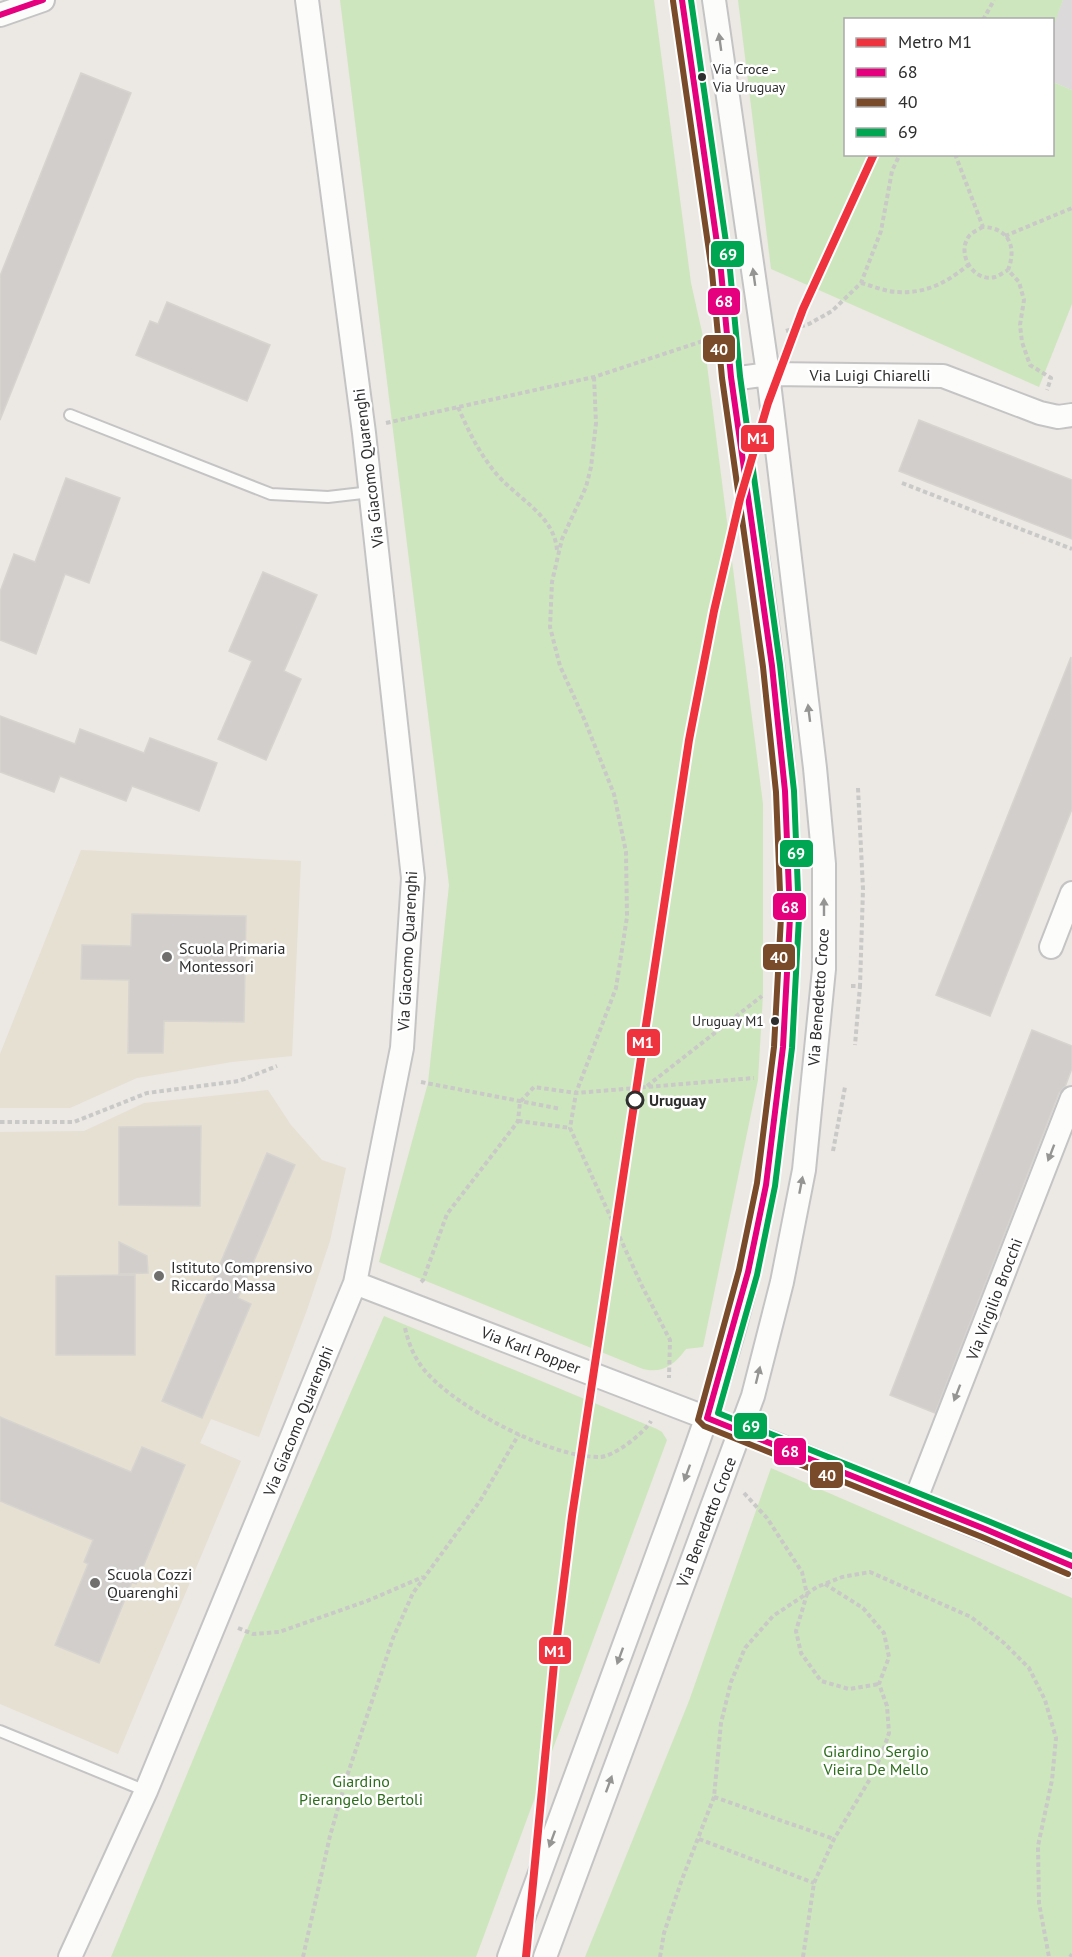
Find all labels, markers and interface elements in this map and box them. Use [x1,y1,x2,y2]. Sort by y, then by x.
legend [844,18,1054,156]
text: Metro M1 [898,30,972,53]
one-way arrow [715,33,724,52]
place label: Via Croce - Via Uruguay [712,60,786,96]
text: 68 [898,60,918,83]
marker: Via Croce - Via Uruguay [696,71,708,83]
text: 40 [898,90,918,113]
text: 69 [898,120,918,143]
line badge: 69 [710,240,745,268]
text: 69 [719,244,737,264]
one-way arrow [750,267,759,286]
line badge: 68 [707,287,741,316]
text: 68 [715,291,733,311]
line badge: 40 [702,334,736,363]
text: 40 [710,339,728,359]
street label: Via Luigi Chiarelli [809,365,930,385]
street label: Via Giacomo Quarenghi [348,387,388,550]
line badge: M1 [740,424,775,453]
text: M1 [747,428,769,448]
one-way arrow [804,703,813,722]
line badge: 69 [779,839,814,868]
text: 69 [787,843,805,863]
street label: Via Giacomo Quarenghi [393,870,421,1033]
line badge: 68 [772,892,807,921]
text: 68 [781,897,799,917]
one-way arrow [819,898,829,917]
street label: Via Benedetto Croce [803,927,833,1068]
place label: Scuola Primaria Montessori [179,938,286,976]
line badge: 40 [762,943,796,971]
text: 40 [770,947,788,967]
marker: Scuola Primaria Montessori [160,950,174,964]
place label: Uruguay M1 [692,1012,764,1030]
marker: Uruguay M1 [769,1015,781,1027]
line badge: M1 [626,1028,661,1057]
text: M1 [632,1032,654,1052]
place label: Uruguay [649,1090,706,1110]
marker: Uruguay [626,1091,644,1109]
one-way arrow [1046,1144,1056,1162]
one-way arrow [797,1175,806,1194]
street label: Via Virgilio Brocchi [961,1235,1026,1364]
place label: Istituto Comprensivo Riccardo Massa [171,1257,313,1295]
marker: Istituto Comprensivo Riccardo Massa [152,1269,166,1283]
street label: Via Karl Popper [477,1321,584,1378]
street label: Via Giacomo Quarenghi [258,1343,337,1500]
one-way arrow [754,1366,764,1384]
one-way arrow [952,1384,961,1402]
line badge: 69 [733,1412,768,1440]
text: 69 [742,1416,760,1436]
line badge: 68 [773,1437,807,1466]
text: 68 [781,1441,799,1461]
street label: Via Benedetto Croce [672,1454,740,1591]
line badge: 40 [809,1461,844,1489]
one-way arrow [682,1464,691,1482]
text: 40 [818,1465,836,1485]
place label: Scuola Cozzi Quarenghi [107,1564,192,1602]
marker: Scuola Cozzi Quarenghi [88,1576,102,1590]
line badge: M1 [538,1636,572,1665]
text: M1 [544,1641,566,1661]
one-way arrow [614,1647,624,1665]
park label: Giardino Sergio Vieira De Mello [822,1741,929,1779]
park label: Giardino Pierangelo Bertoli [299,1771,423,1809]
one-way arrow [604,1775,614,1793]
one-way arrow [547,1830,557,1848]

